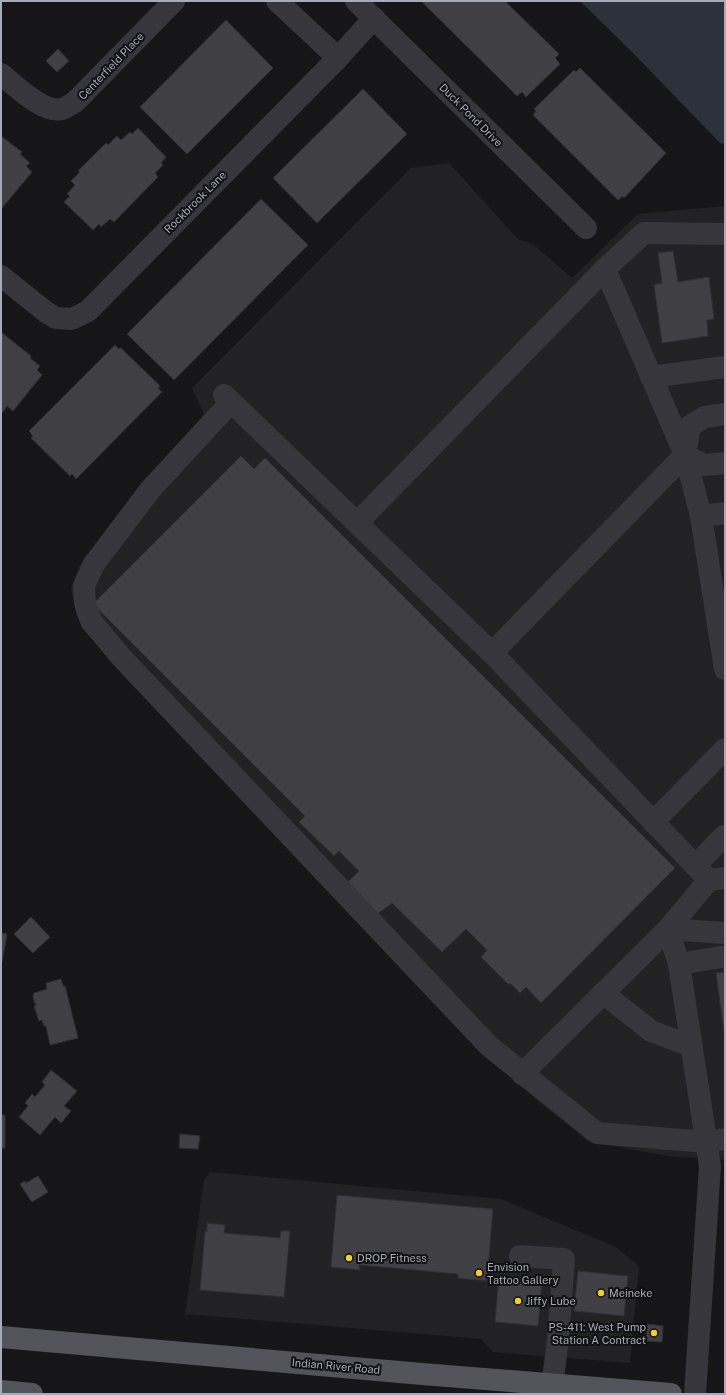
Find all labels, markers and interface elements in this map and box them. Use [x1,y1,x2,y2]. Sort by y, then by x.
street label: Centerfield Place [76,30,146,102]
street label: Duck Pond Drive [437,81,505,149]
street label: Rockbrook Lane [162,169,228,235]
place label: DROP Fitness [357,1252,427,1264]
marker: DROP Fitness [344,1253,354,1263]
place label: Envision Tattoo Gallery [487,1261,559,1286]
marker: Envision Tattoo Gallery [474,1268,484,1278]
place label: Meineke [609,1287,652,1299]
marker: Meineke [596,1288,606,1298]
place label: Jiffy Lube [526,1295,576,1307]
marker: Jiffy Lube [513,1296,523,1306]
place label: PS-411: West Pump Station A Contract [549,1321,646,1346]
marker: PS-411: West Pump Station A Contract [649,1328,659,1338]
street label: Indian River Road [291,1356,381,1376]

